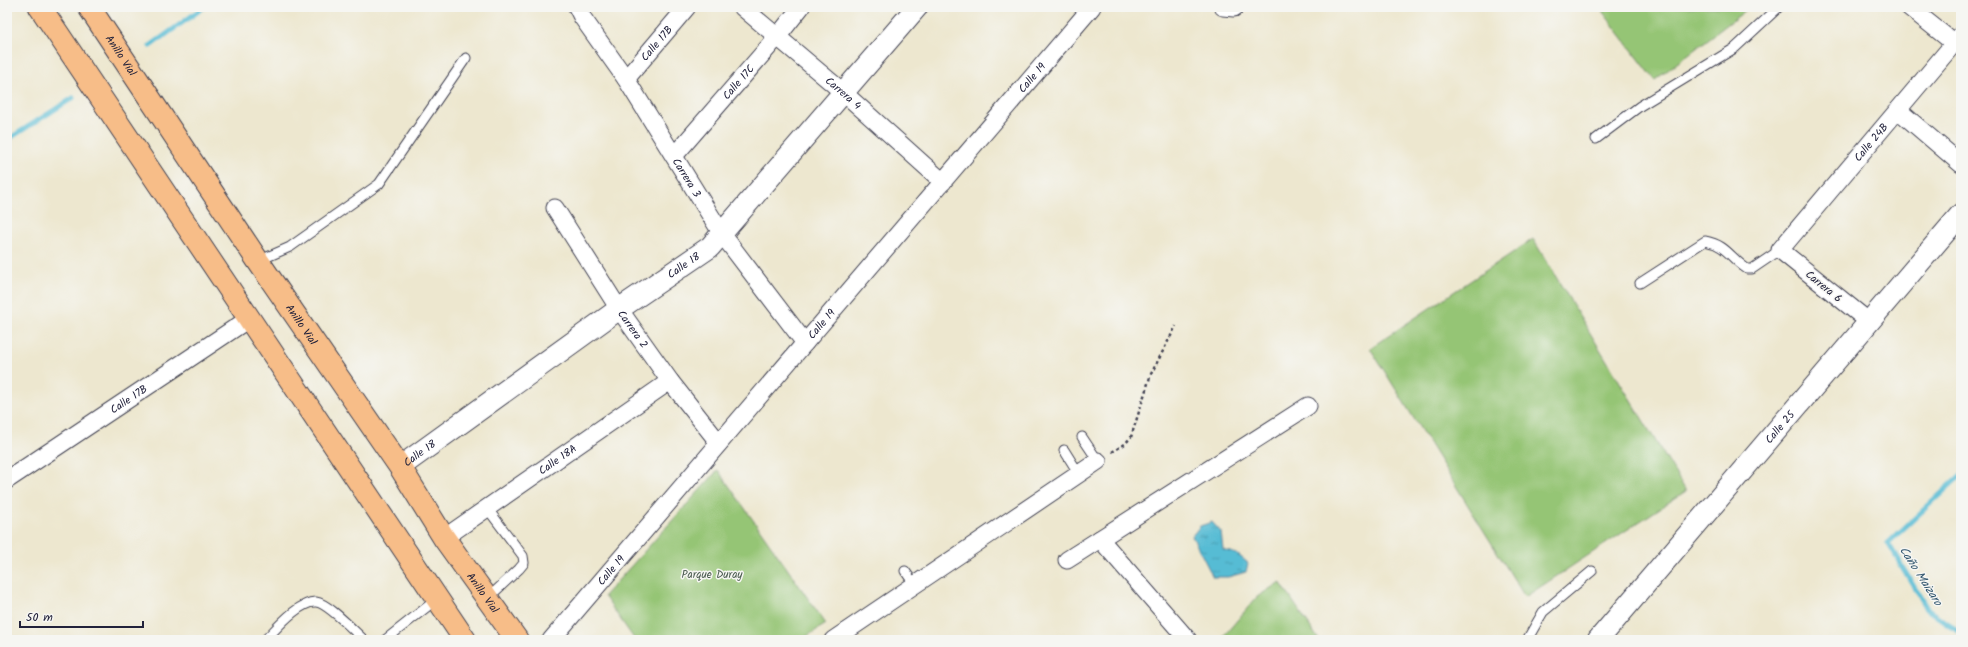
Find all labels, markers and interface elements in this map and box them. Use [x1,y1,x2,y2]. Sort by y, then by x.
street label: Calle 17B [637,22,678,66]
street label: Anillo Vial [100,32,141,80]
street label: Calle 19 [1014,58,1051,97]
street label: Calle 17C [718,61,760,104]
street label: Carrera 4 [821,73,865,115]
street label: Calle 24B [1850,119,1893,166]
street label: Carrera 3 [667,155,705,201]
street label: Calle 18 [664,248,705,284]
street label: Carrera 6 [1801,266,1846,307]
street label: Anillo Vial [280,301,322,349]
street label: Calle 19 [804,305,841,344]
street label: Carrera 2 [612,306,652,353]
street label: Calle 17B [107,381,152,419]
street label: Calle 25 [1761,406,1801,448]
street label: Calle 18 [400,436,440,472]
street label: Calle 18A [535,440,581,480]
water label: Caño Maizaro [1894,543,1948,611]
street label: Calle 19 [593,551,630,590]
park label: Parque Duray [682,566,743,584]
street label: Anillo Vial [461,569,503,618]
scale bar [20,603,143,629]
text: 50 m [26,608,53,627]

